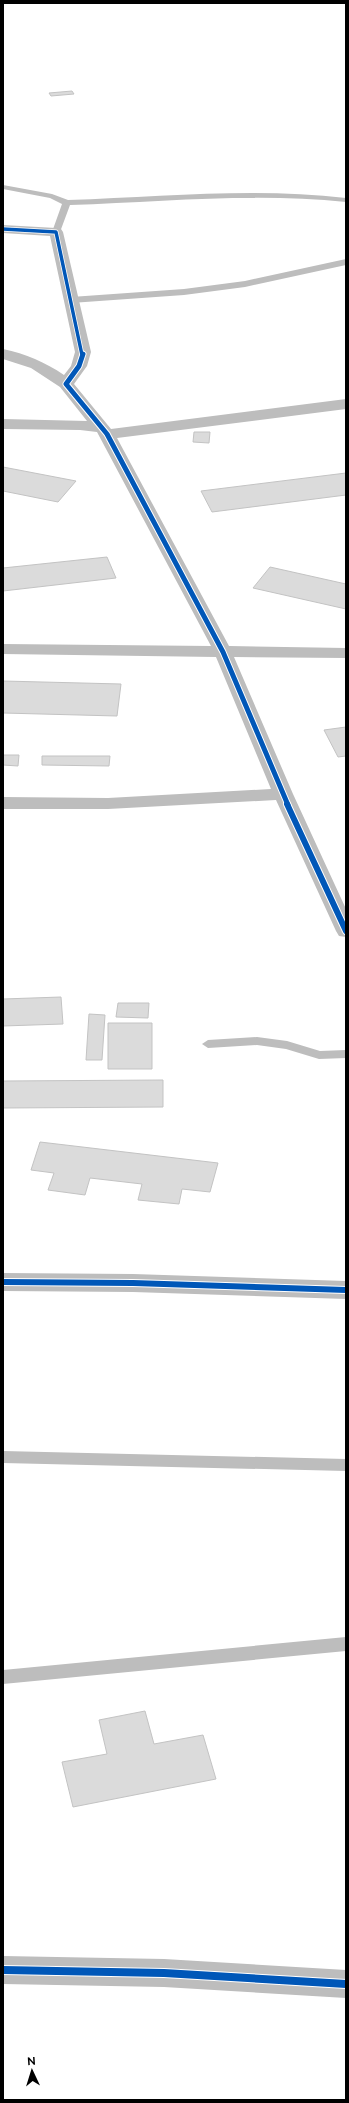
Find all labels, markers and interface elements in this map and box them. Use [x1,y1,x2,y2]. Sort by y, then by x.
north arrow [12,2051,52,2091]
text: N [27,2055,36,2068]

